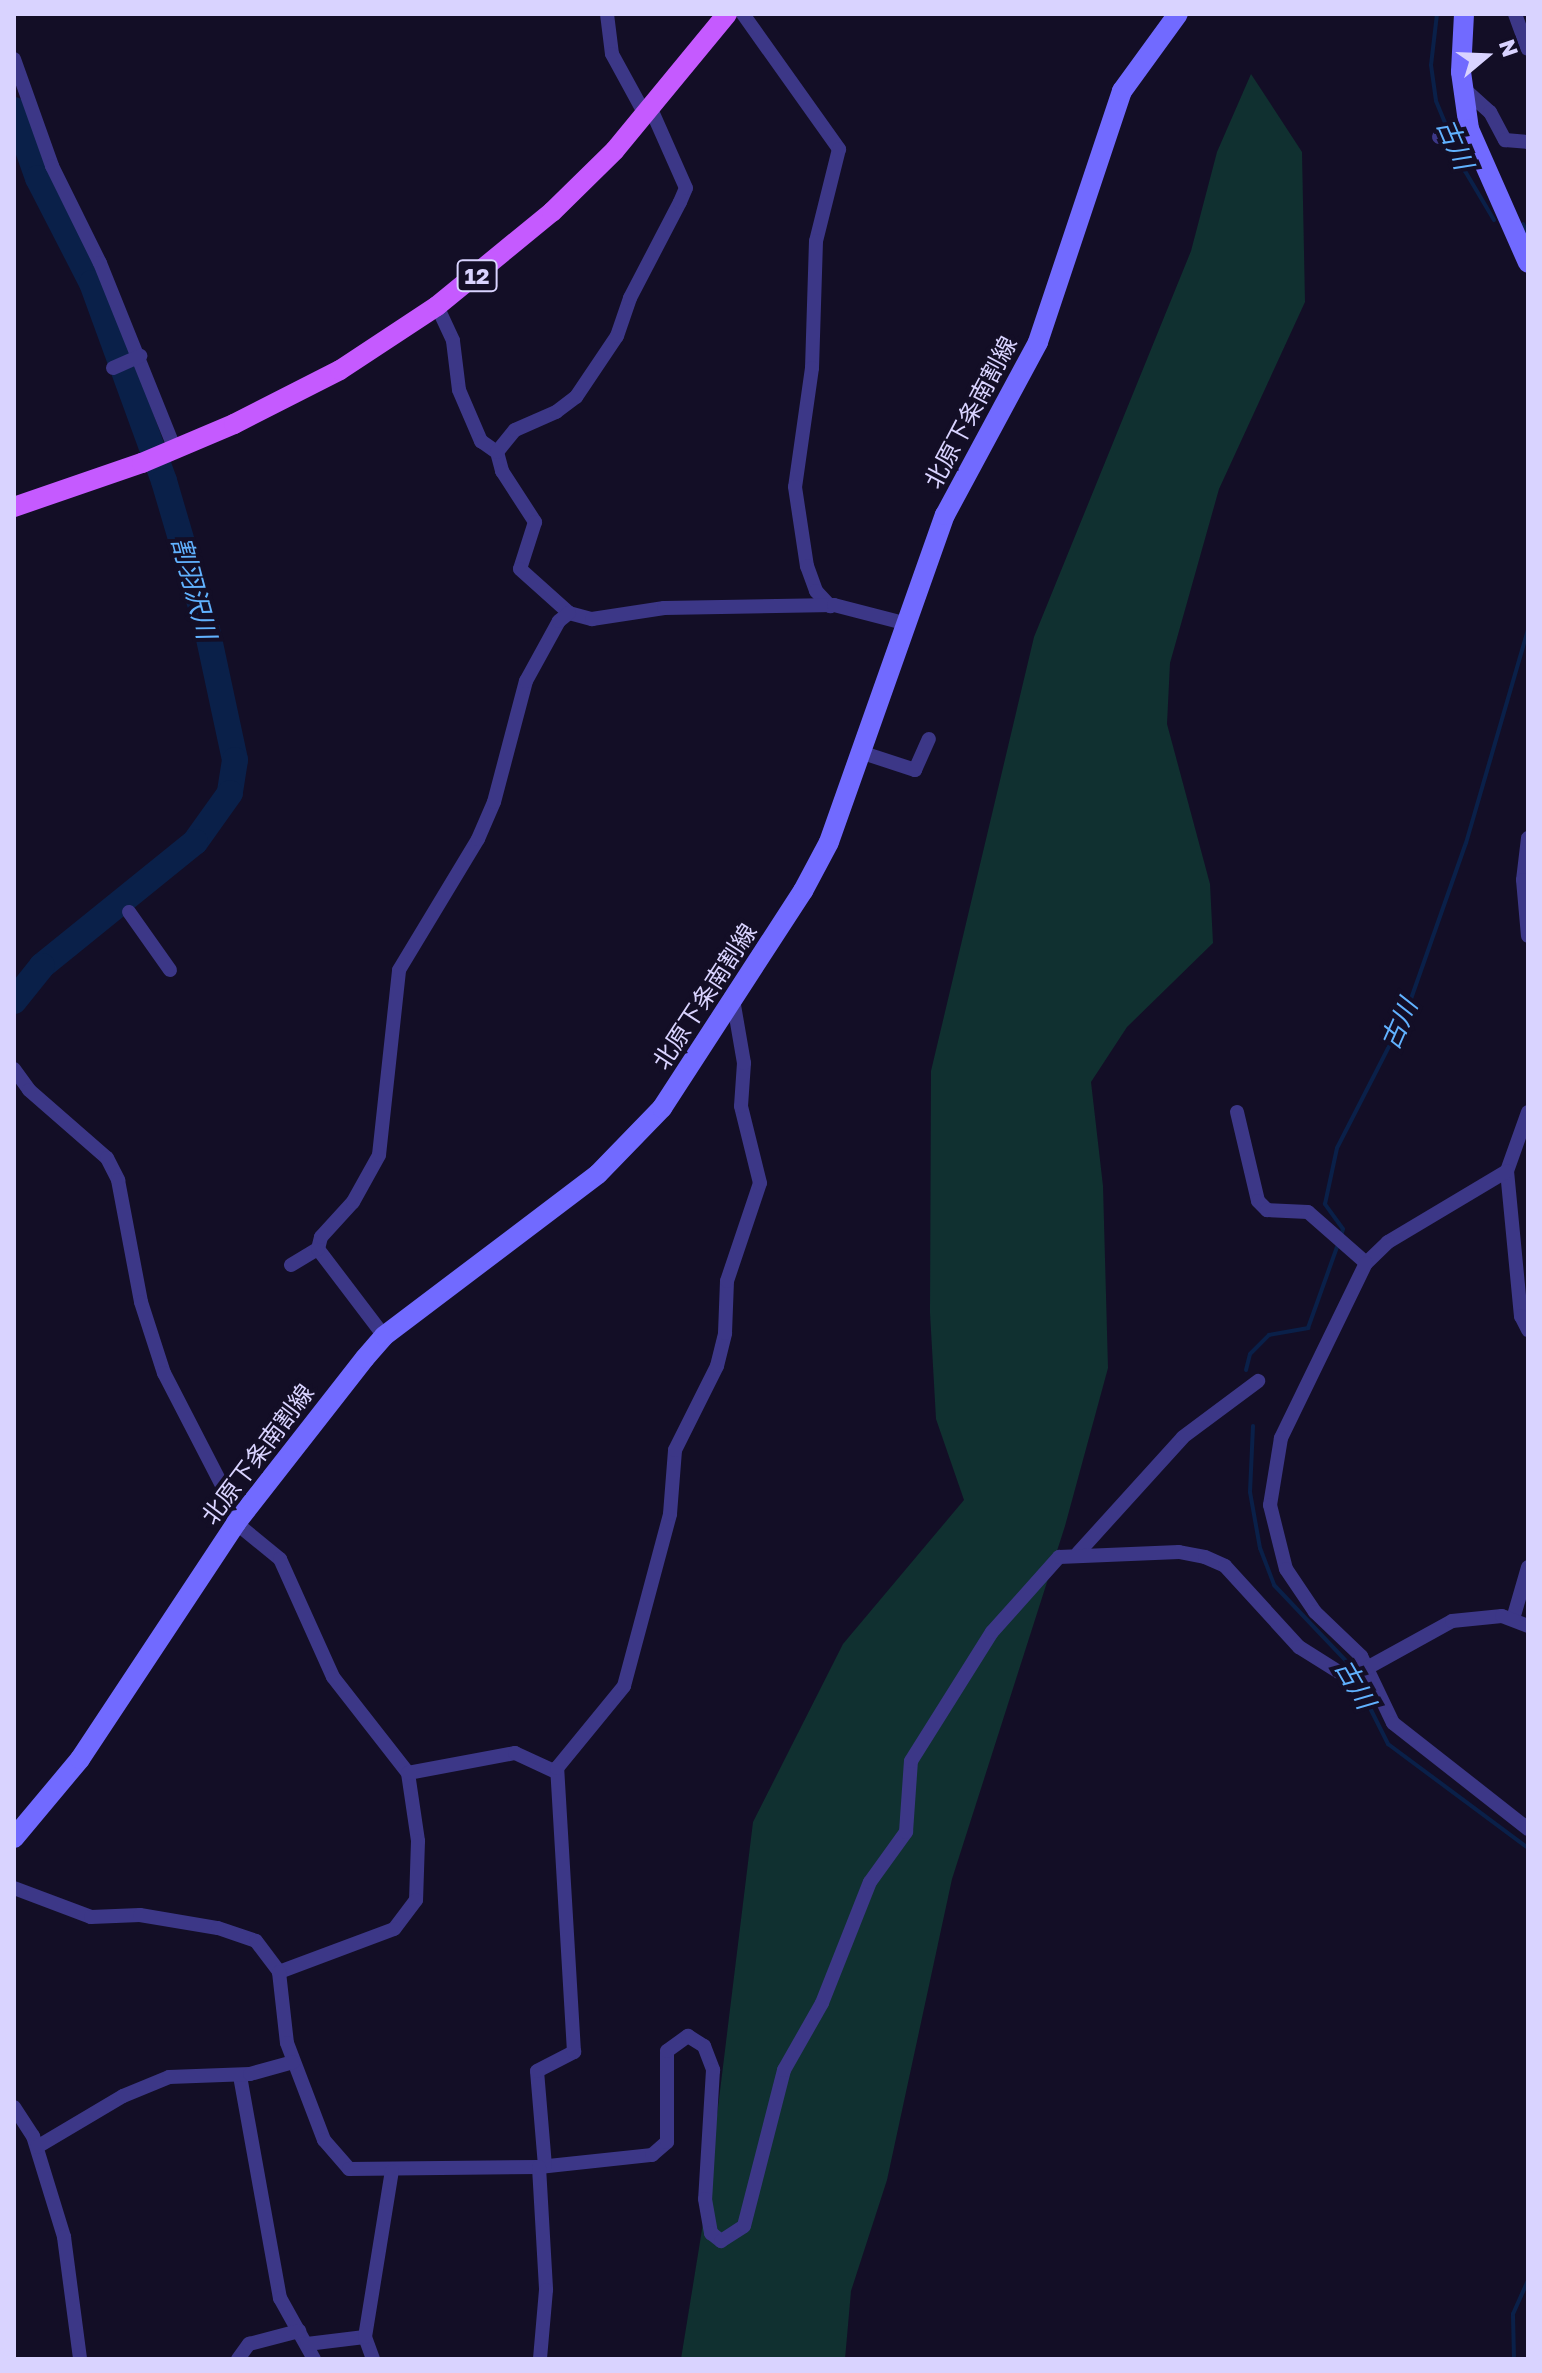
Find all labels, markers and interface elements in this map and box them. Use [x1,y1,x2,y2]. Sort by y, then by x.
north arrow [1446,16,1526,96]
text: N [1494,36,1525,60]
water label: 古川 [1430,114,1480,174]
road number: 12 [455,258,499,294]
street label: 北原下条南割線 [918,331,1022,493]
water label: 割羽沢川 [165,534,223,642]
street label: 北原下条南割線 [646,918,762,1074]
water label: 古川 [1374,994,1424,1054]
street label: 北原下条南割線 [195,1378,319,1530]
water label: 古川 [1328,1654,1382,1714]

